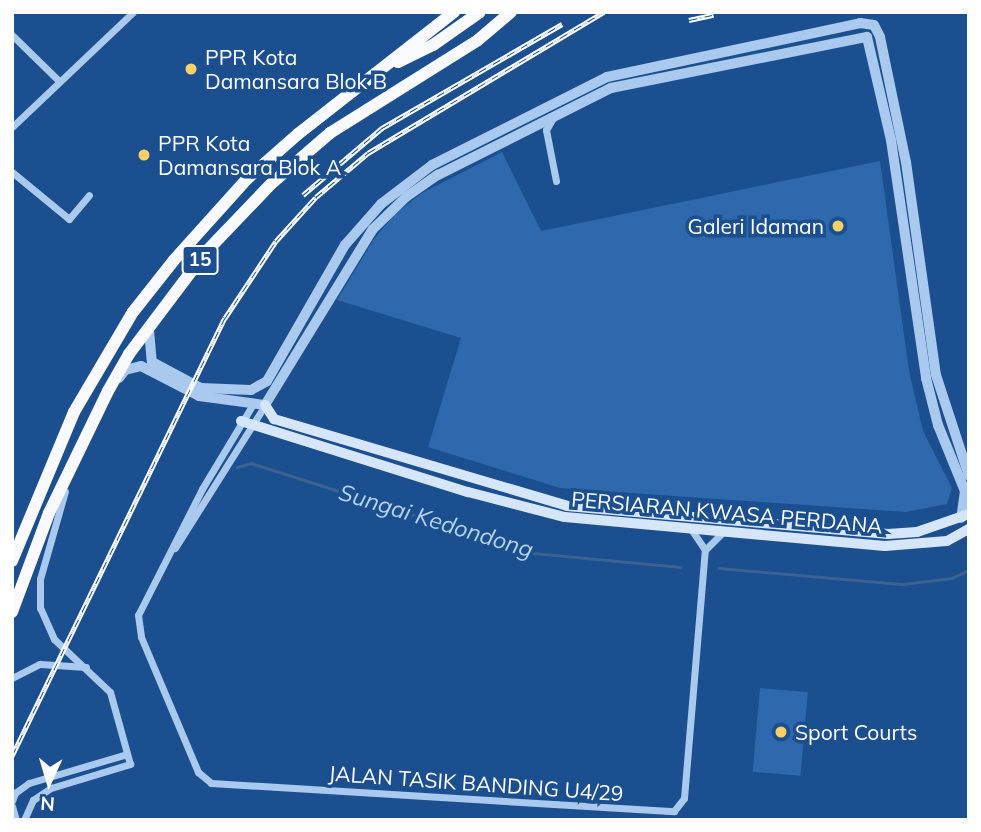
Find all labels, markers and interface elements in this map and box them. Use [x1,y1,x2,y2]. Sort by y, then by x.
place label: PPR Kota Damansara Blok B [205,44,387,94]
marker: PPR Kota Damansara Blok B [183,61,199,77]
place label: PPR Kota Damansara Blok A [158,130,341,180]
marker: PPR Kota Damansara Blok A [136,147,152,163]
place label: Galeri Idaman [688,213,824,239]
marker: Galeri Idaman [830,218,846,234]
road number: 15 [181,244,219,276]
water label: Sungai Kedondong [335,478,537,564]
street label: PERSIARAN KWASA PERDANA [570,486,884,538]
place label: Sport Courts [795,719,917,745]
marker: Sport Courts [773,724,789,740]
north arrow [14,748,84,818]
street label: JALAN TASIK BANDING U4/29 [328,760,624,806]
text: N [40,791,56,816]

